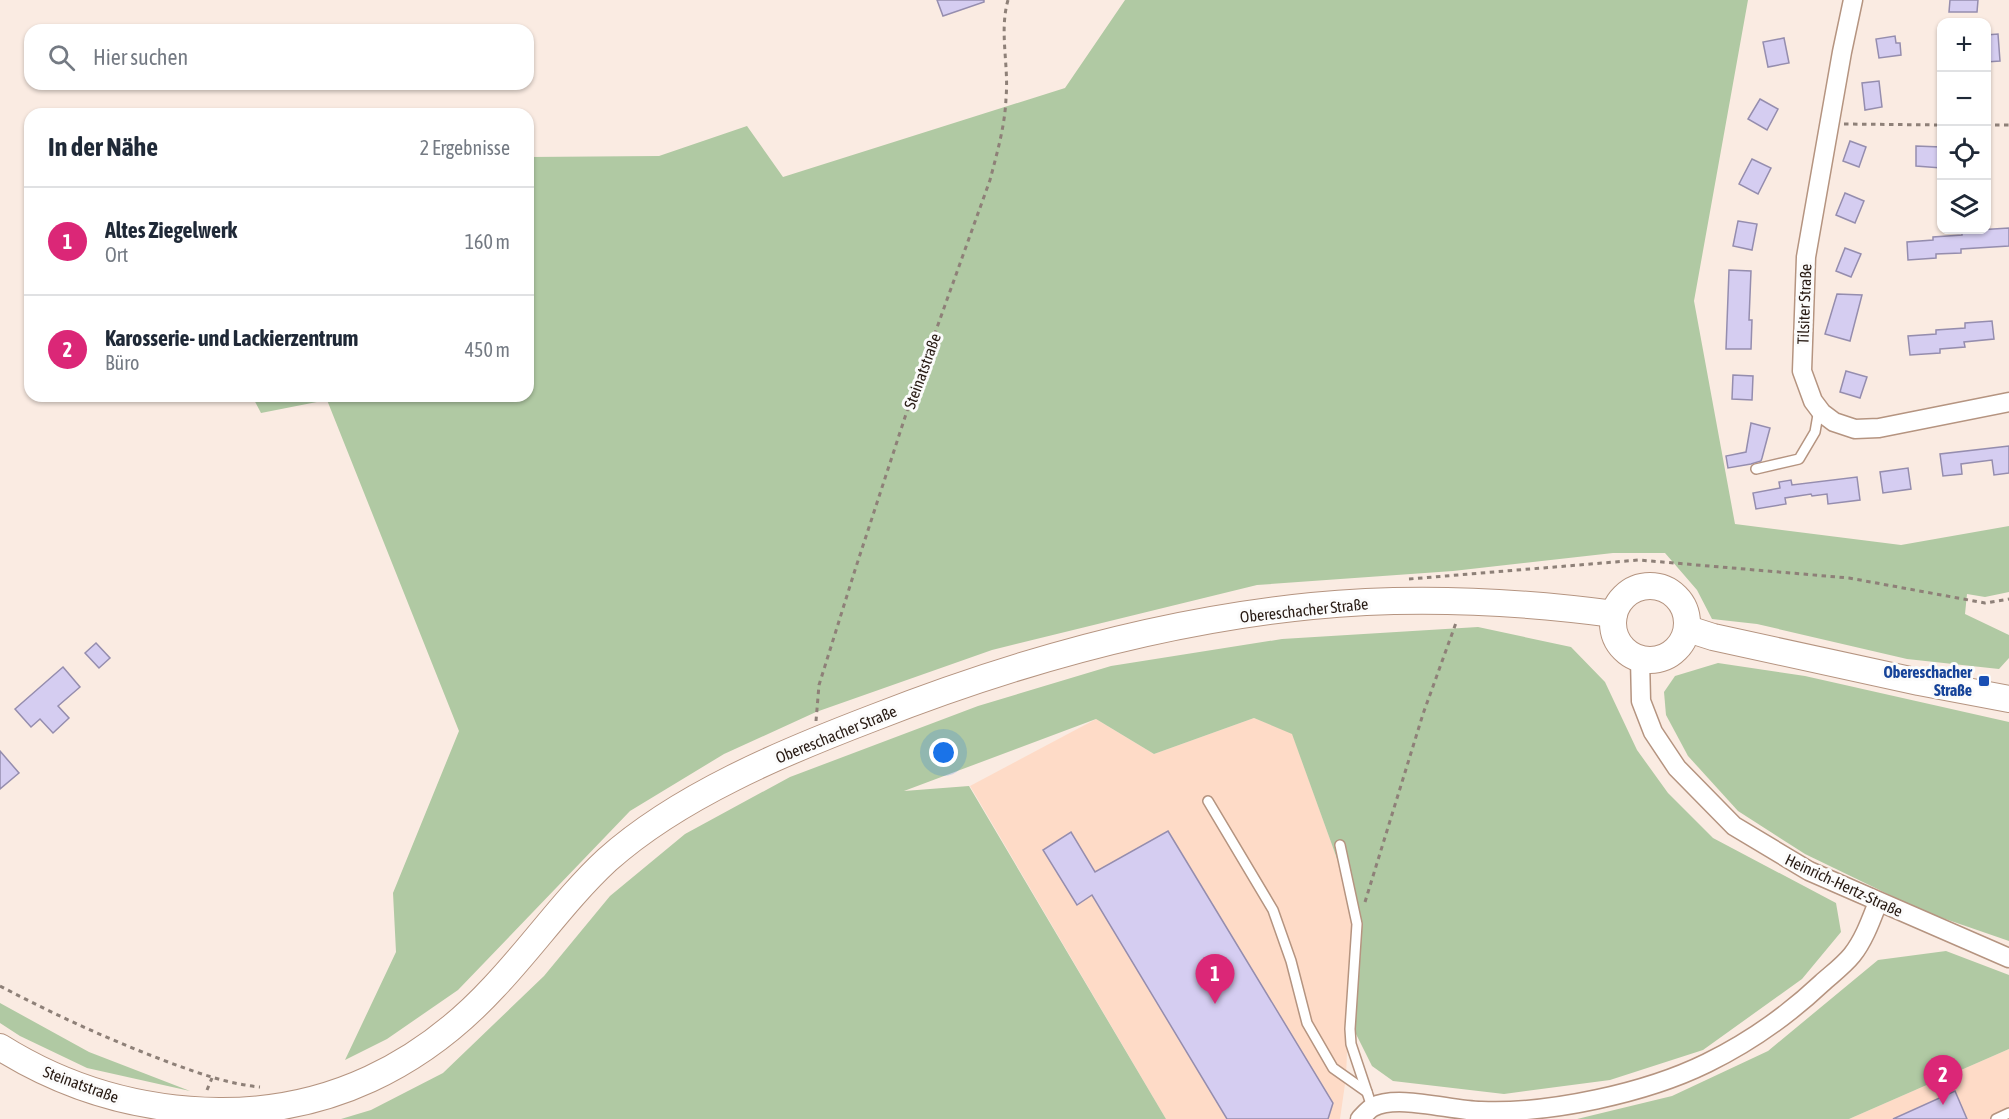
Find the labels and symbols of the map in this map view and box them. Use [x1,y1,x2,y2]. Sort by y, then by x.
street label: Tilsiter Straße [1794,263,1814,345]
street label: Steinatstraße [900,331,944,411]
street label: Obereschacher Straße [1239,594,1369,626]
place label: Obereschacher Straße [1883,663,1972,699]
marker: Obereschacher Straße [1977,674,1991,688]
street label: Obereschacher Straße [773,702,899,766]
your location [929,738,958,767]
street label: Heinrich-Hertz-Straße [1782,850,1906,920]
pin: 1 [1196,954,1234,1004]
pin: 2 [1924,1056,1962,1105]
street label: Steinatstraße [41,1062,121,1106]

